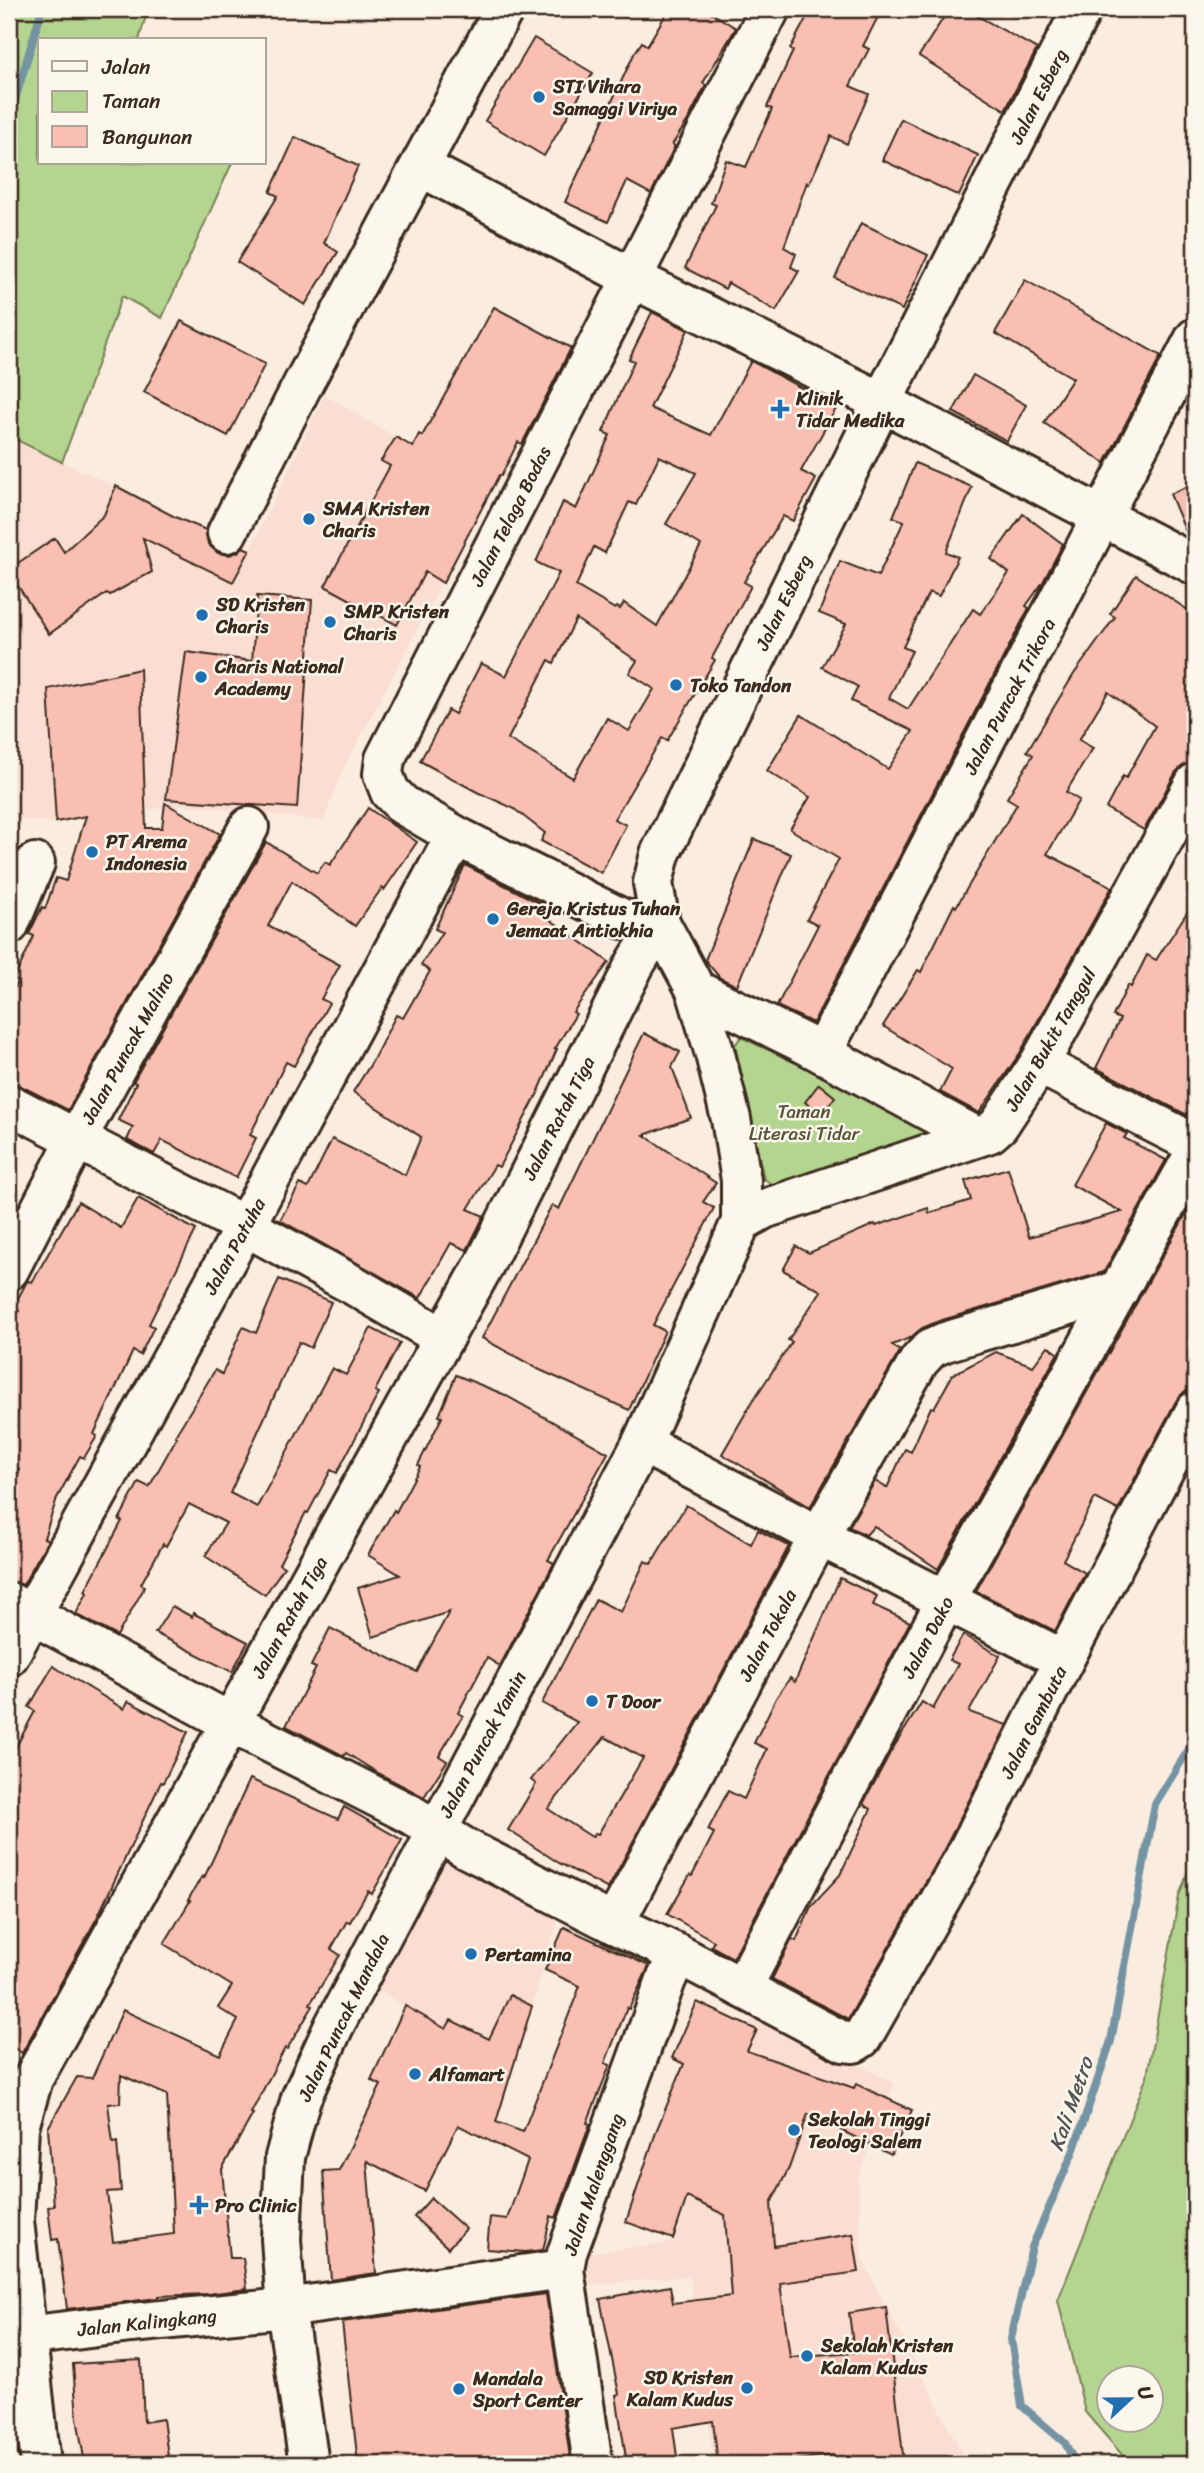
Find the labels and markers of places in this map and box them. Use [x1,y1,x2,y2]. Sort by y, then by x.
place label: STI Vihara Samaggi Viriya [552,70,677,125]
marker: STI Vihara Samaggi Viriya [531,89,547,105]
place label: Klinik Tidar Medika [795,382,905,437]
marker: Klinik Tidar Medika [770,399,790,419]
place label: SMA Kristen Charis [322,492,430,547]
marker: SMA Kristen Charis [301,511,317,527]
place label: SD Kristen Charis [215,588,306,643]
place label: SMP Kristen Charis [343,595,450,650]
marker: SD Kristen Charis [194,607,210,623]
marker: SMP Kristen Charis [322,614,338,630]
place label: Charis National Academy [214,650,344,705]
marker: Charis National Academy [193,669,209,685]
place label: Toko Tandon [690,669,792,702]
marker: Toko Tandon [668,677,684,693]
place label: PT Arema Indonesia [105,825,187,880]
marker: PT Arema Indonesia [84,844,100,860]
place label: Gereja Kristus Tuhan Jemaat Antiokhia [506,892,681,947]
marker: Gereja Kristus Tuhan Jemaat Antiokhia [485,911,501,927]
place label: T Door [606,1685,662,1718]
marker: T Door [584,1693,600,1709]
place label: Pertamina [485,1938,572,1971]
marker: Pertamina [463,1946,479,1962]
place label: Alfamart [428,2058,506,2091]
marker: Alfamart [407,2066,423,2082]
place label: Sekolah Tinggi Teologi Salem [807,2103,932,2158]
marker: Sekolah Tinggi Teologi Salem [786,2122,802,2138]
place label: Pro Clinic [215,2189,297,2222]
marker: Pro Clinic [189,2195,209,2215]
place label: Sekolah Kristen Kalam Kudus [820,2329,954,2384]
marker: Sekolah Kristen Kalam Kudus [799,2348,815,2364]
place label: SD Kristen Kalam Kudus [626,2361,734,2416]
place label: Mandala Sport Center [472,2362,583,2417]
marker: SD Kristen Kalam Kudus [739,2380,755,2396]
marker: Mandala Sport Center [451,2381,467,2397]

